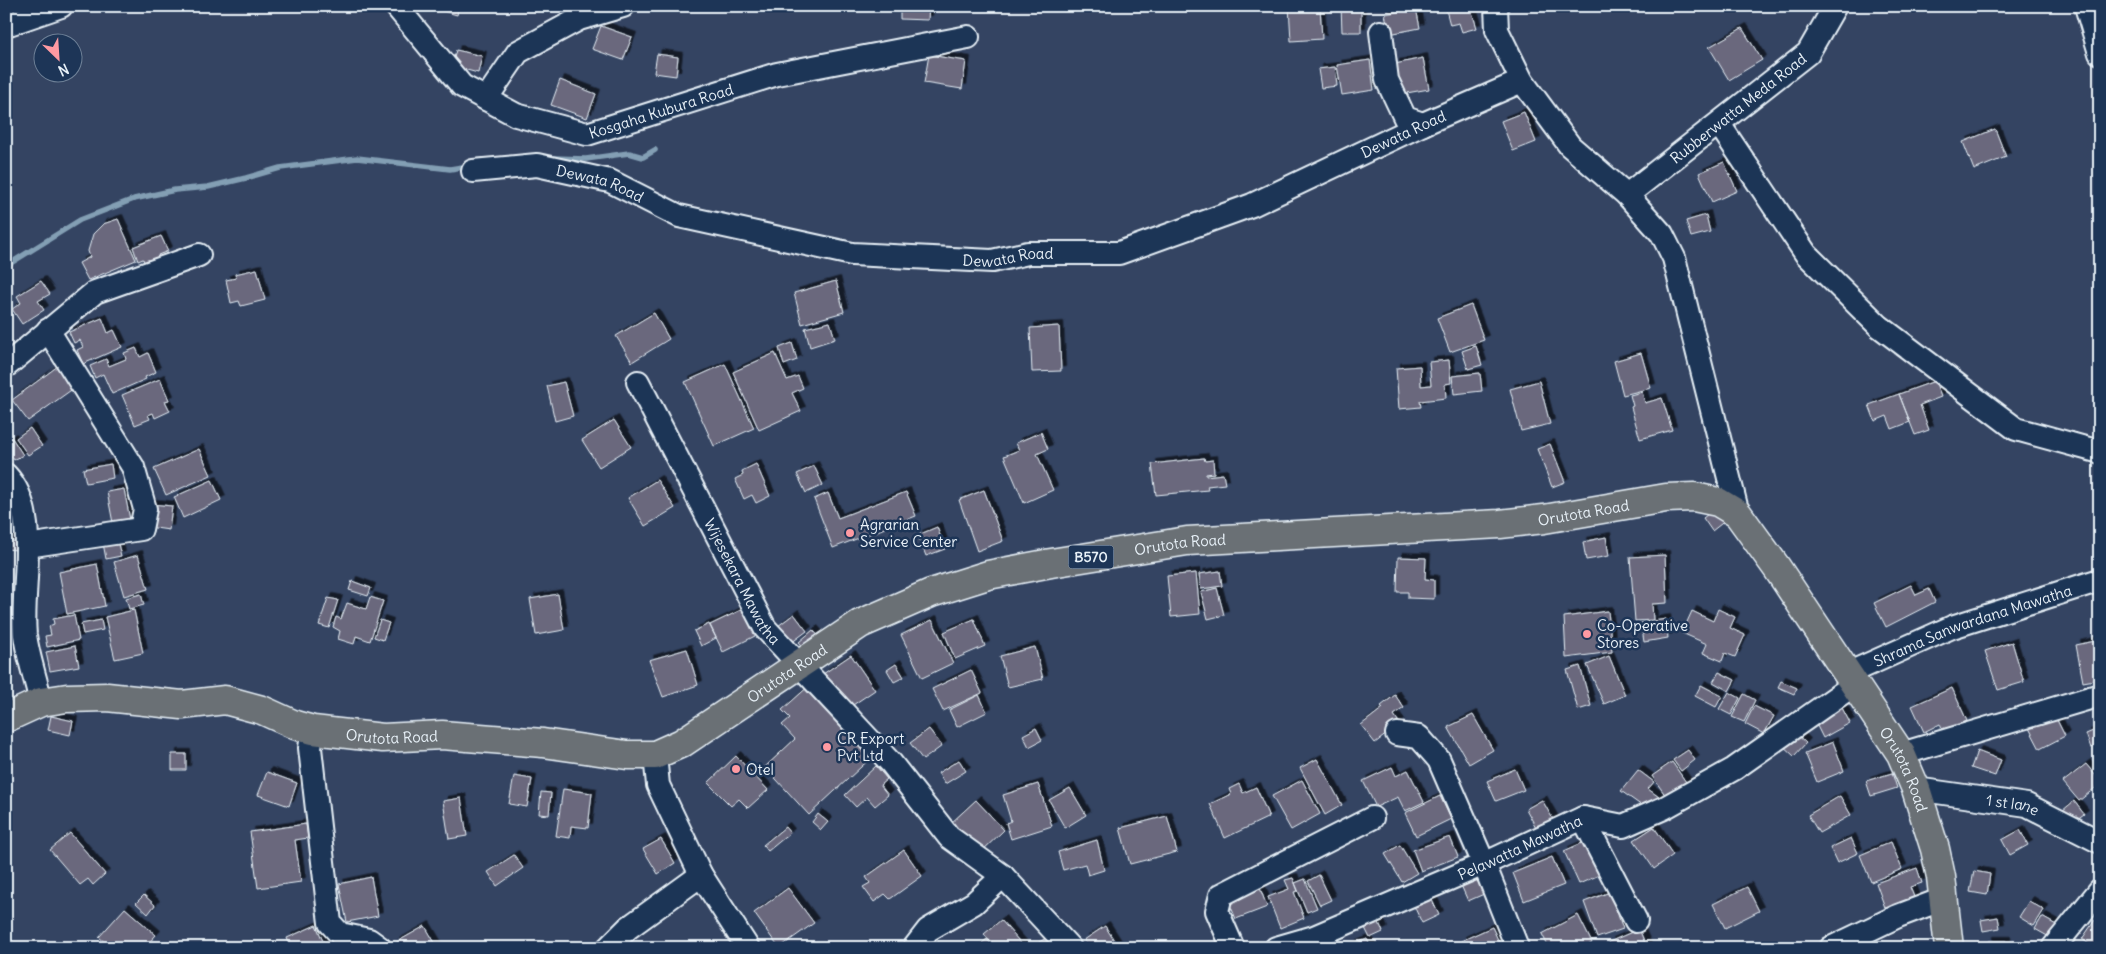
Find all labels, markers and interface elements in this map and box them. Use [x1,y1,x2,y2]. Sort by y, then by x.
north arrow [32,32,82,82]
street label: Rubberwatta Meda Road [1666,49,1810,167]
text: N [55,60,72,80]
street label: Kosgaha Kubura Road [586,79,736,142]
street label: Dewata Road [1358,106,1449,162]
street label: Dewata Road [554,160,647,206]
street label: Dewata Road [962,244,1053,271]
street label: Orutota Road [1537,495,1631,529]
street label: Wijesekara Mawatha [700,515,785,648]
place label: Agrarian Service Center [860,515,957,551]
marker: Agrarian Service Center [844,527,856,539]
street label: Orutota Road [1133,529,1227,559]
road number: B570 [1068,546,1114,568]
street label: Shrama Sanwardana Mawatha [1870,580,2075,670]
place label: Co-Operative Stores [1597,616,1688,652]
marker: Co-Operative Stores [1581,628,1593,640]
street label: Orutota Road [743,639,831,707]
street label: Orutota Road [1876,723,1932,814]
street label: Orutota Road [345,724,439,748]
place label: CR Export Pvt Ltd [837,729,904,765]
marker: CR Export Pvt Ltd [821,741,833,753]
place label: Otel [746,760,774,779]
marker: Otel [730,763,742,775]
street label: 1 st lane [1985,790,2043,819]
street label: Pelawatta Mawatha [1455,810,1585,884]

